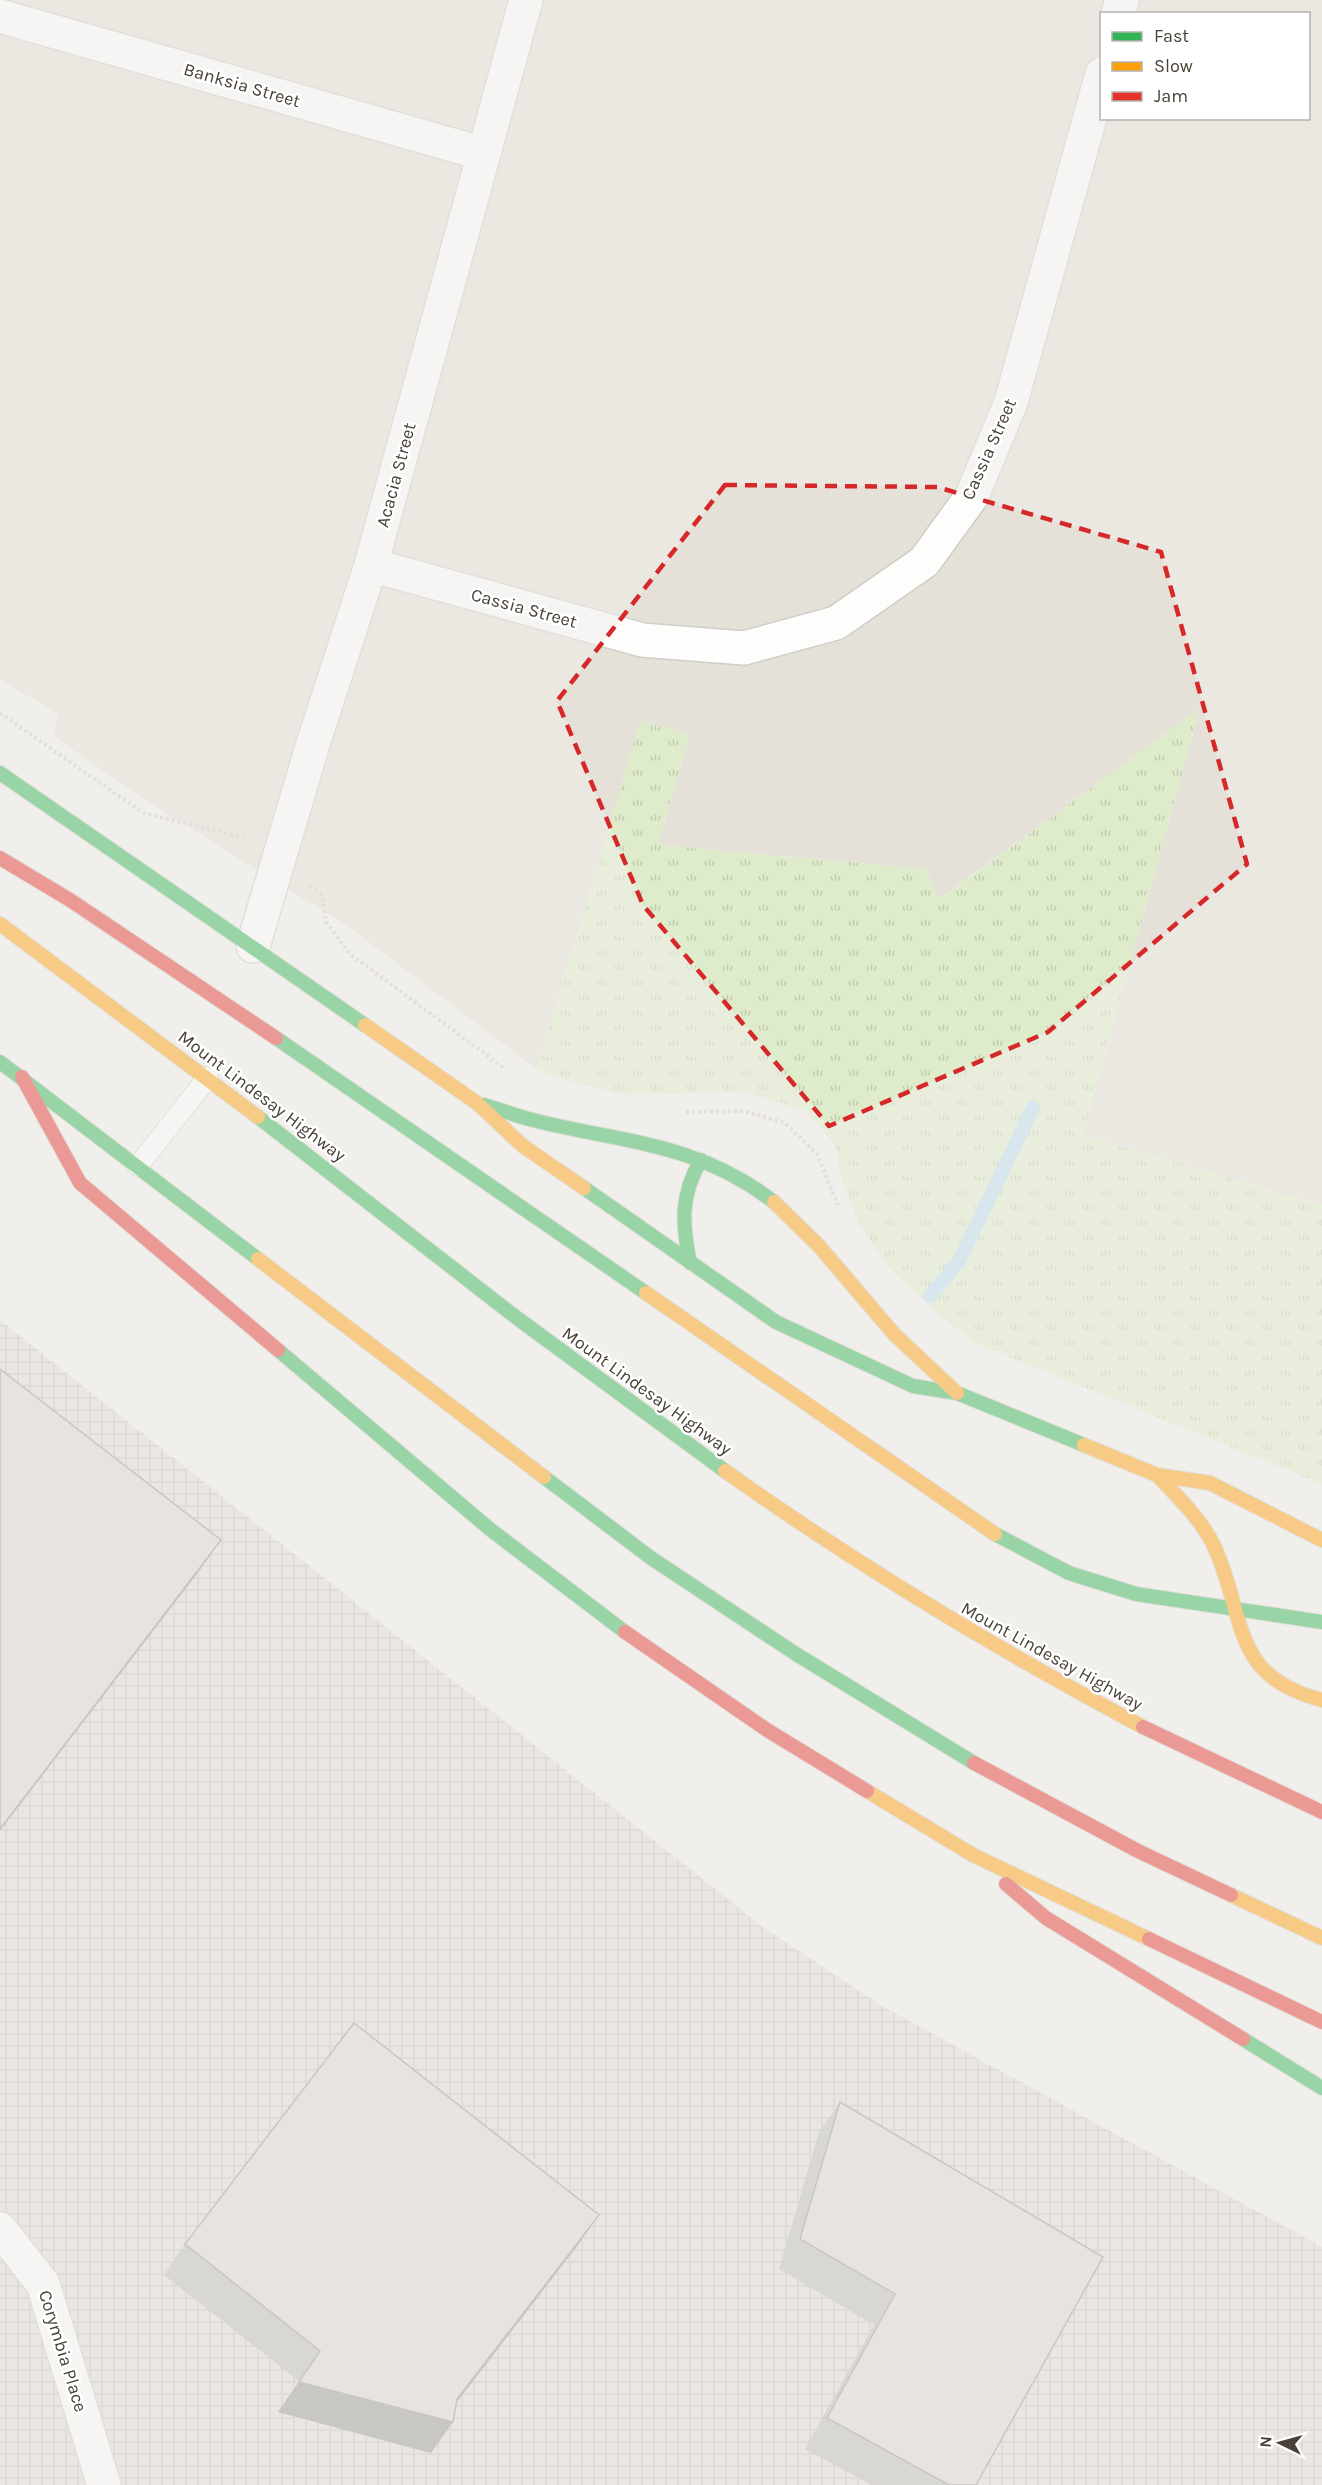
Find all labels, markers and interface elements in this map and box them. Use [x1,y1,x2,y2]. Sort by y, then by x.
legend [1100,12,1310,120]
text: Fast [1154,25,1189,47]
text: Slow [1154,55,1193,77]
street label: Banksia Street [181,58,303,112]
text: Jam [1154,85,1188,107]
street label: Cassia Street [957,395,1021,503]
street label: Acacia Street [371,420,421,530]
street label: Cassia Street [469,583,580,633]
street label: Mount Lindesay Highway [174,1026,351,1167]
street label: Mount Lindesay Highway [558,1322,737,1460]
street label: Mount Lindesay Highway [957,1597,1147,1715]
street label: Corymbia Place [34,2287,92,2415]
north arrow [1250,2413,1310,2473]
text: N [1256,2435,1276,2448]

